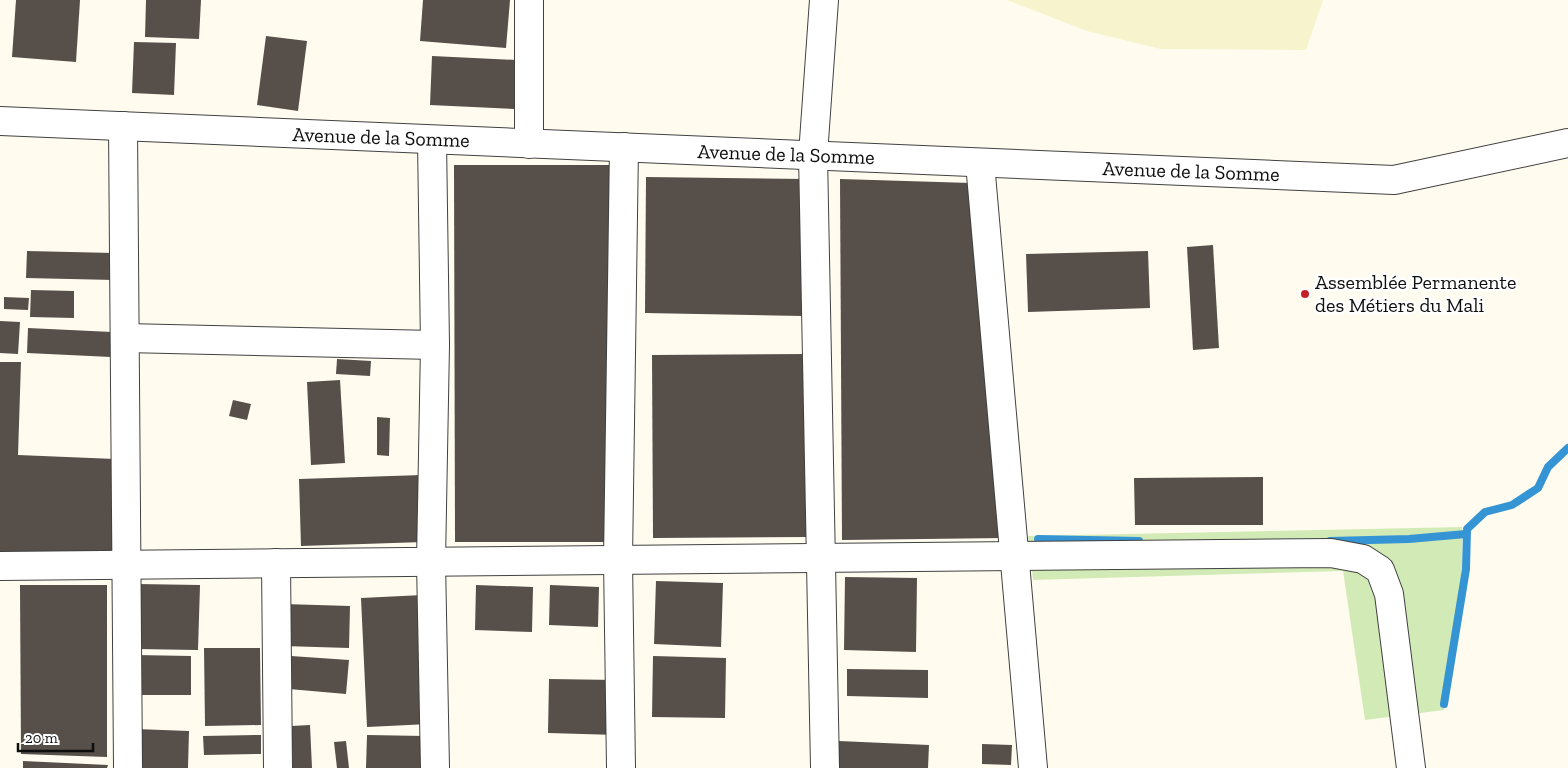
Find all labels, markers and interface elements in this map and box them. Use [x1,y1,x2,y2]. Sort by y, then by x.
street label: Avenue de la Somme [292,122,470,152]
street label: Avenue de la Somme [697,139,875,169]
street label: Avenue de la Somme [1102,156,1280,186]
place label: Assemblée Permanente des Métiers du Mali [1315,270,1516,317]
marker: Assemblée Permanente des Métiers du Mali [1299,288,1311,300]
scale bar [18,720,92,752]
text: 20 m [25,729,58,747]

